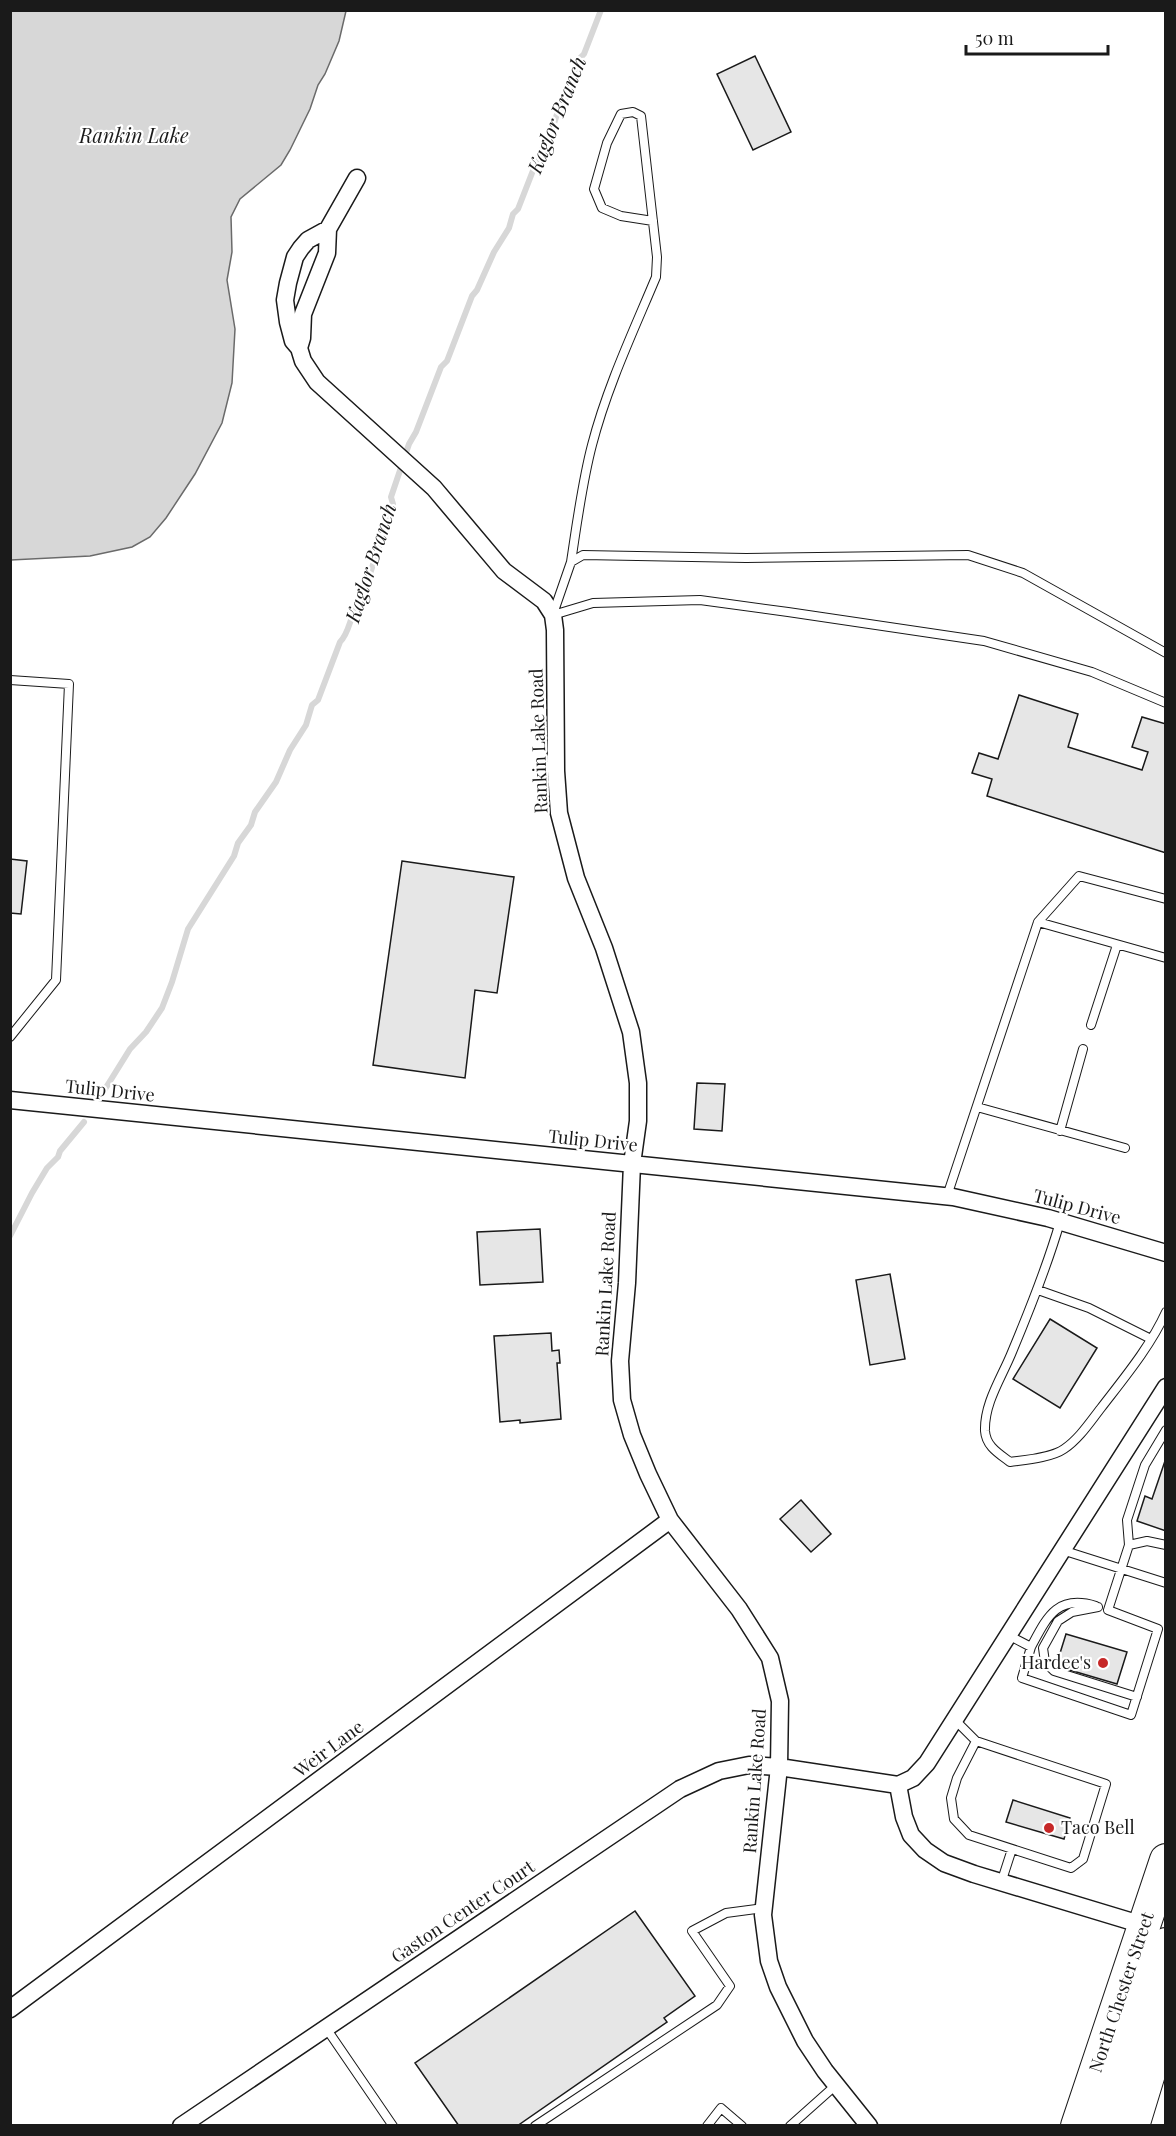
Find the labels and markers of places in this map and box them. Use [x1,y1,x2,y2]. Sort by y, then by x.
place label: Hardee's [1021,1650,1091,1674]
marker: Hardee's [1096,1656,1110,1670]
place label: Taco Bell [1061,1815,1135,1839]
marker: Taco Bell [1042,1821,1056,1835]

